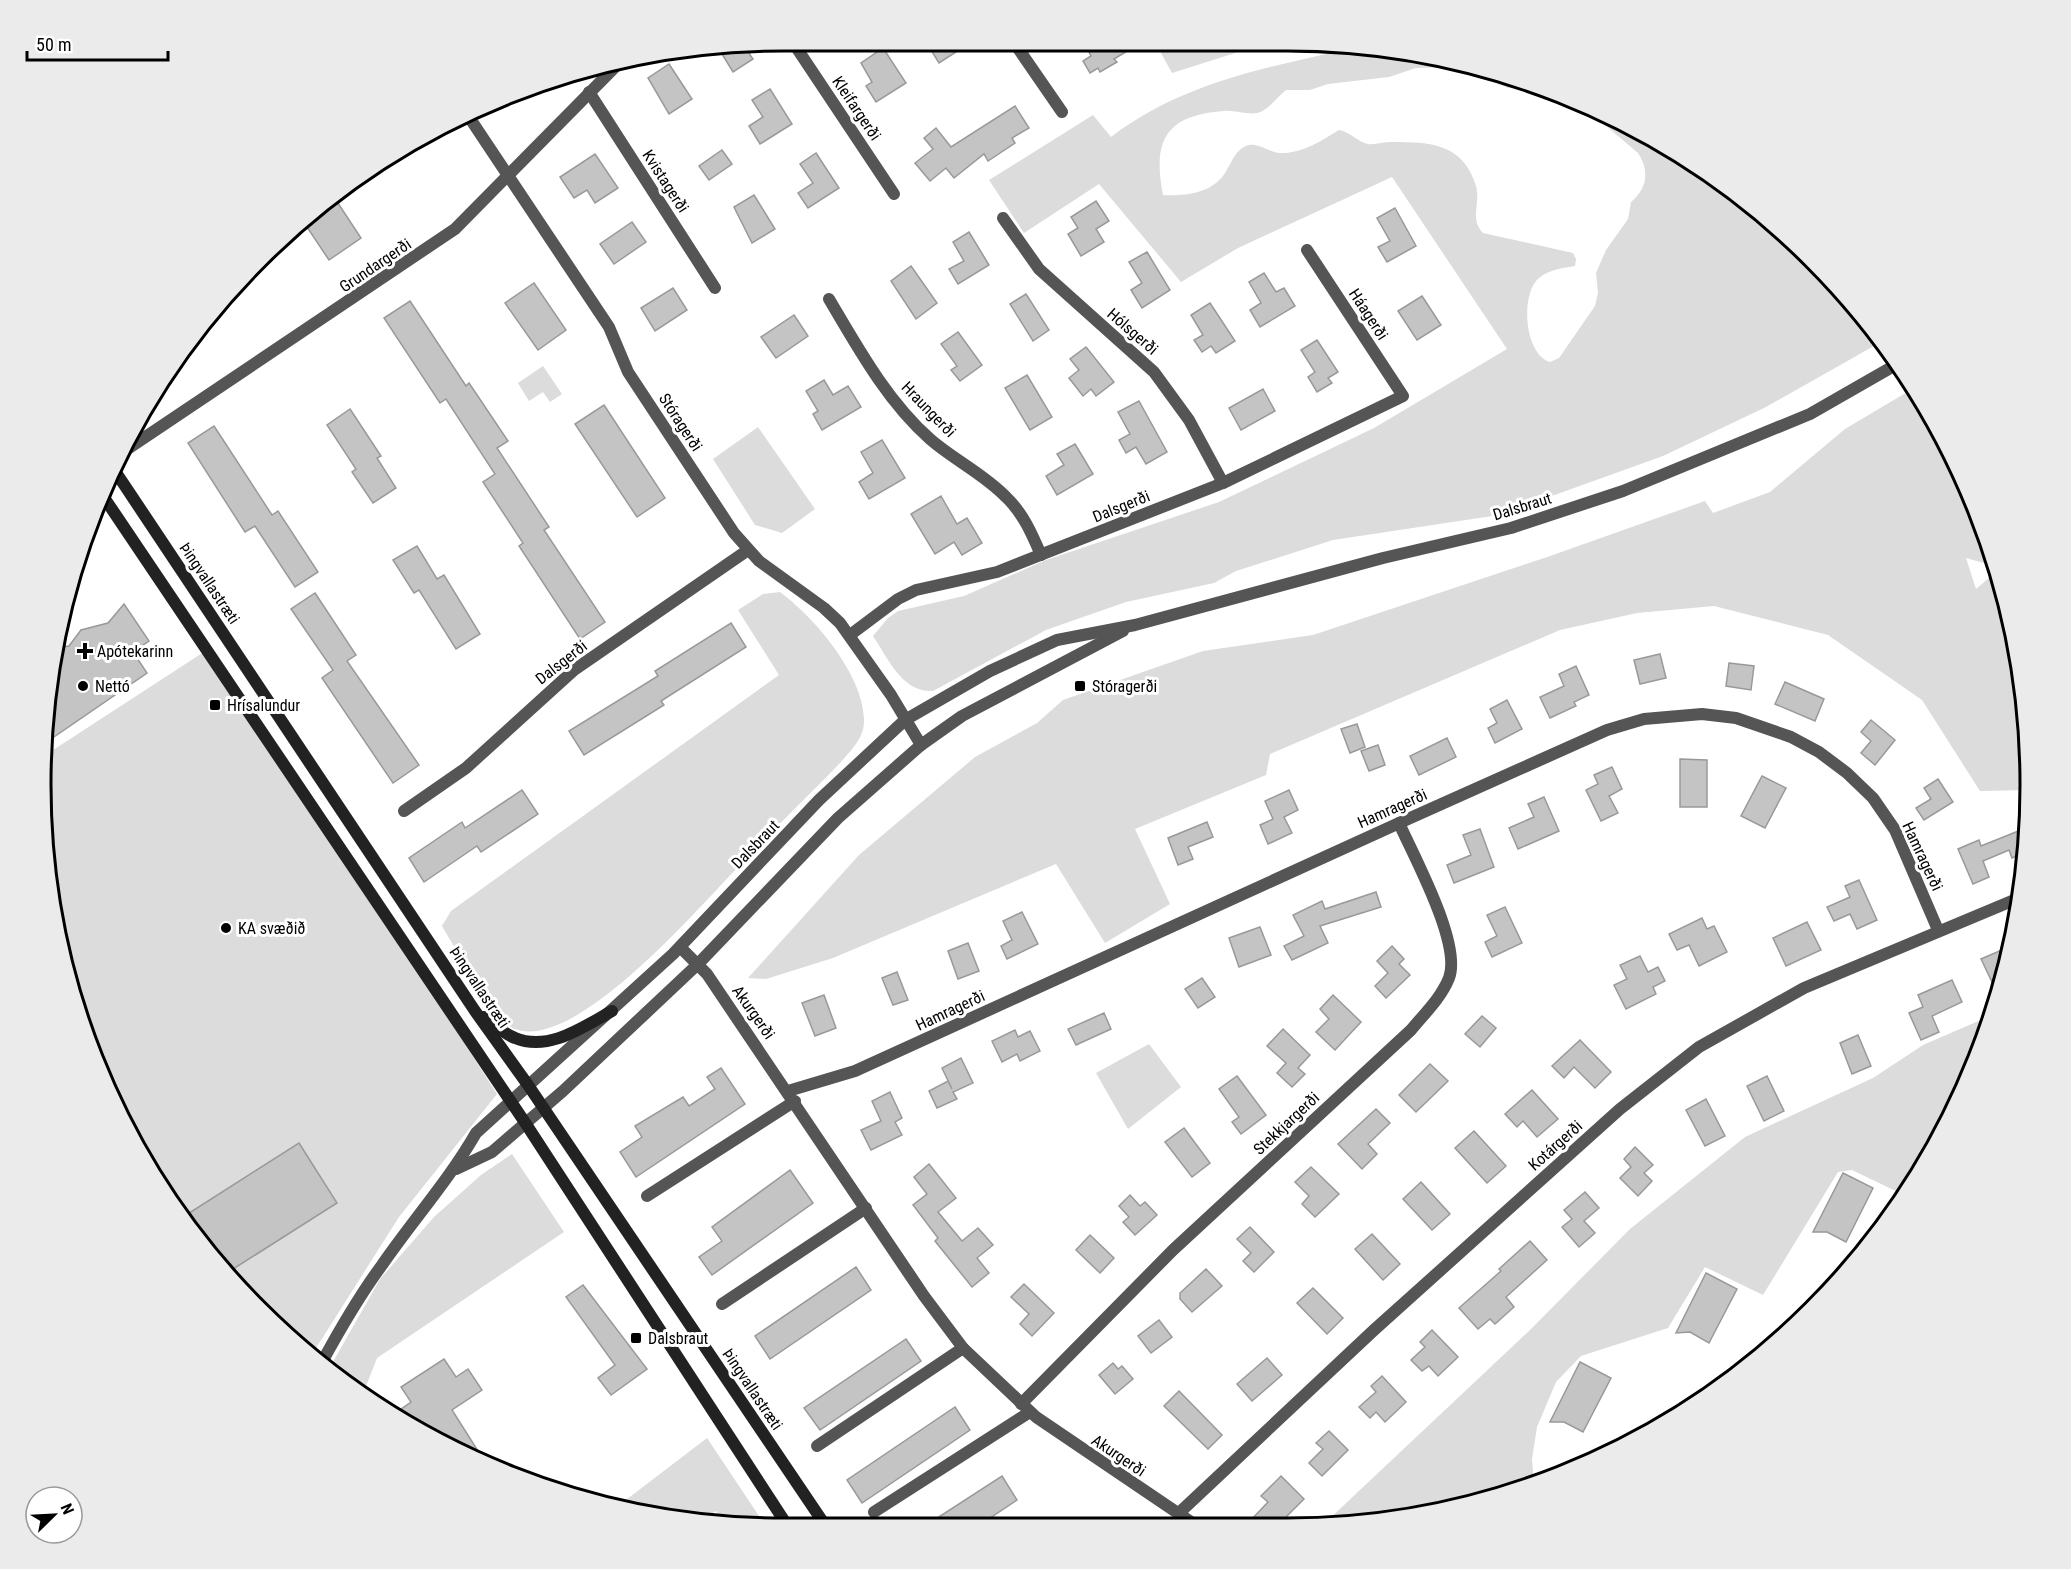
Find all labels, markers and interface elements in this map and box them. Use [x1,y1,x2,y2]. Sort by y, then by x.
scale bar [27,24,168,62]
text: 50 m [36,34,71,55]
street label: Kleifargerði [828,73,885,144]
street label: Kvistagerði [638,146,693,216]
street label: Grundargerði [336,235,415,296]
street label: Háagerði [1345,285,1392,344]
street label: Hólsgerði [1103,304,1162,359]
street label: Hraungerði [898,378,960,441]
street label: Stóragerði [655,390,706,455]
street label: Dalsgerði [1090,486,1153,526]
street label: Dalsbraut [1491,488,1554,524]
street label: Þingvallastræti [175,539,244,628]
street label: Dalsgerði [532,636,591,688]
place label: Apótekarinn [97,642,173,661]
marker: Apótekarinn [78,644,92,658]
place label: Nettó [95,677,130,696]
place label: Stóragerði [1092,677,1157,696]
marker: Nettó [76,679,90,693]
marker: Stóragerði [1073,679,1087,693]
place label: Hrísalundur [227,696,300,715]
marker: Hrísalundur [208,698,222,712]
street label: Hamragerði [1355,785,1430,832]
street label: Dalsbraut [728,816,783,873]
street label: Hamragerði [1898,819,1947,894]
place label: KA svæðið [238,919,306,938]
marker: KA svæðið [219,921,233,935]
street label: Þingvallastræti [445,943,514,1032]
street label: Akurgerði [728,982,779,1043]
street label: Hamragerði [913,986,988,1035]
street label: Stekkjargerði [1249,1088,1323,1159]
street label: Kotárgerði [1525,1116,1586,1174]
place label: Dalsbraut [648,1329,709,1348]
marker: Dalsbraut [629,1331,643,1345]
street label: Þingvallastræti [718,1345,787,1434]
street label: Akurgerði [1088,1430,1149,1480]
north arrow [24,1485,84,1545]
text: N [57,1501,78,1517]

